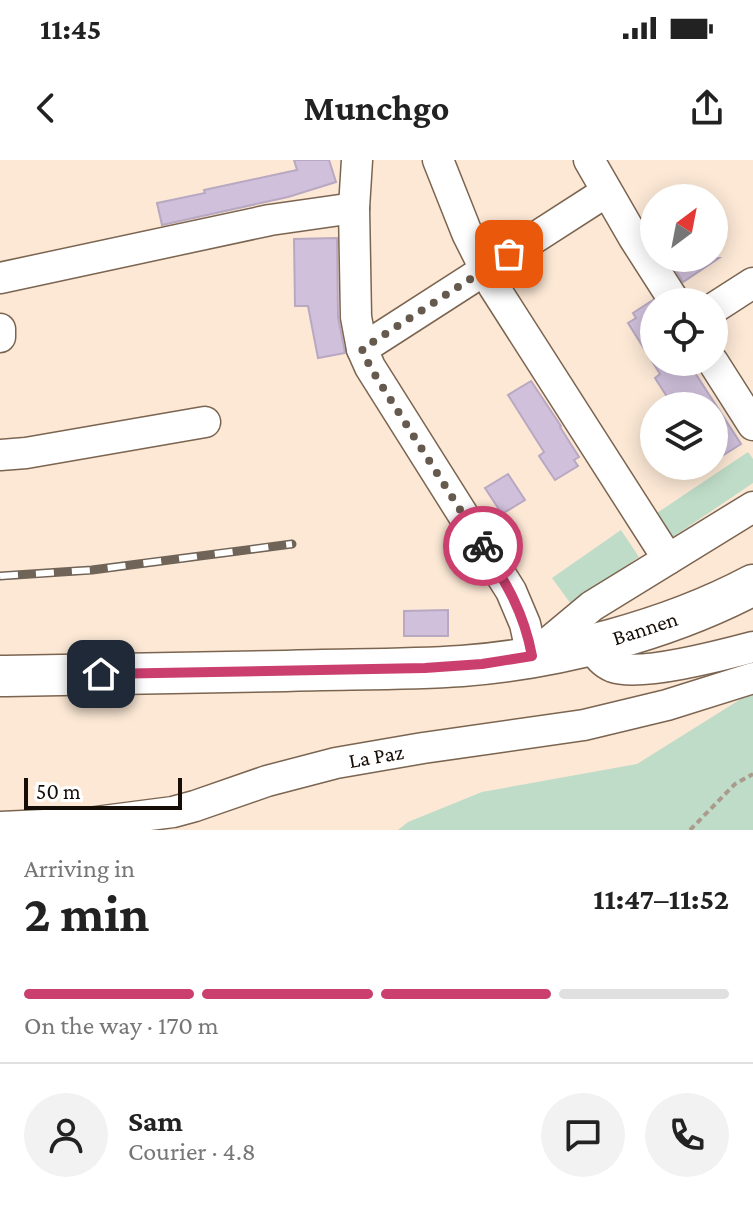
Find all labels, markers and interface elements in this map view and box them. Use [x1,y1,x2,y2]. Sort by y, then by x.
text: 11:45 [40,12,102,45]
icon: back [24,86,68,130]
icon: share [685,86,729,130]
text: Munchgo [304,88,449,128]
north arrow [640,184,728,272]
map controls [640,184,728,480]
pin [475,220,543,288]
icon: bag [487,232,531,276]
button: locate [640,288,728,376]
button: layers [640,392,728,480]
courier [443,506,523,586]
icon: bike [461,524,505,568]
street label: Bannen [609,606,681,650]
pin [67,640,135,708]
icon: home [79,652,123,696]
street label: La Paz [346,739,406,773]
scale bar [24,774,182,810]
text: 50 m [36,779,81,804]
text: Arriving in [24,854,135,883]
text: 11:47–11:52 [593,882,729,915]
text: 2 min [24,884,149,942]
text: On the way · 170 m [24,1011,219,1040]
button: person [24,1093,108,1177]
button: chat [541,1093,625,1177]
button: phone [645,1093,729,1177]
text: Sam [128,1104,183,1137]
text: Courier · 4.8 [128,1137,256,1166]

